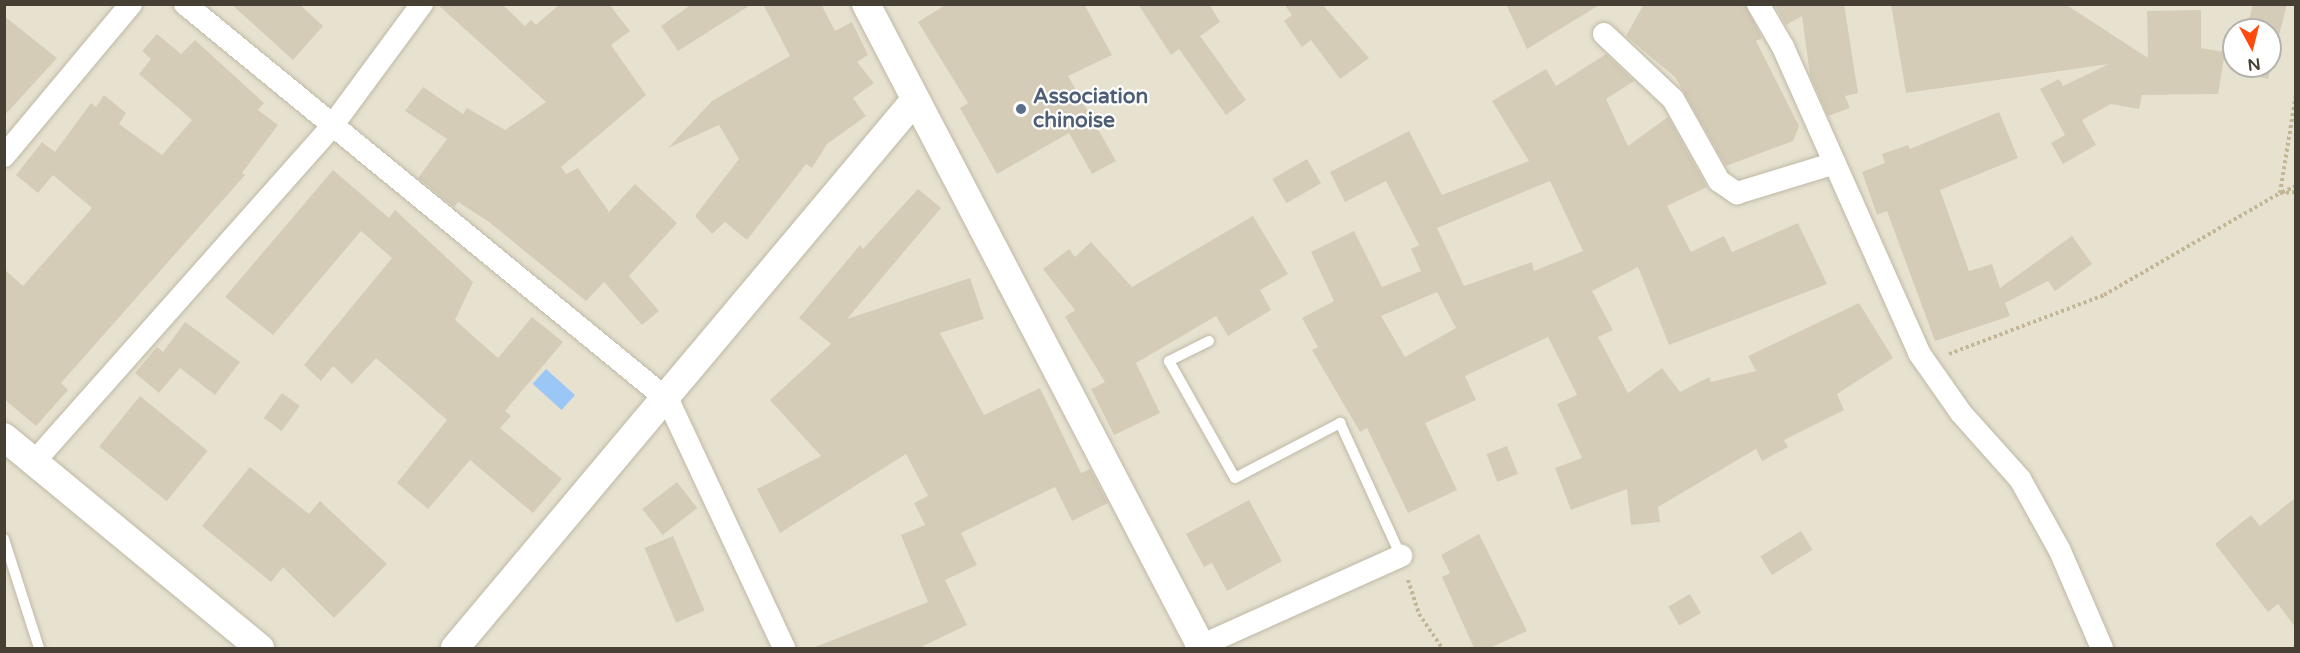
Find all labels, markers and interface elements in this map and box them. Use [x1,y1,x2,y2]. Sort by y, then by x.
north arrow [2222,18,2282,78]
text: N [2246,53,2262,75]
place label: Association chinoise [1033,84,1148,134]
marker: Association chinoise [1014,102,1028,116]

